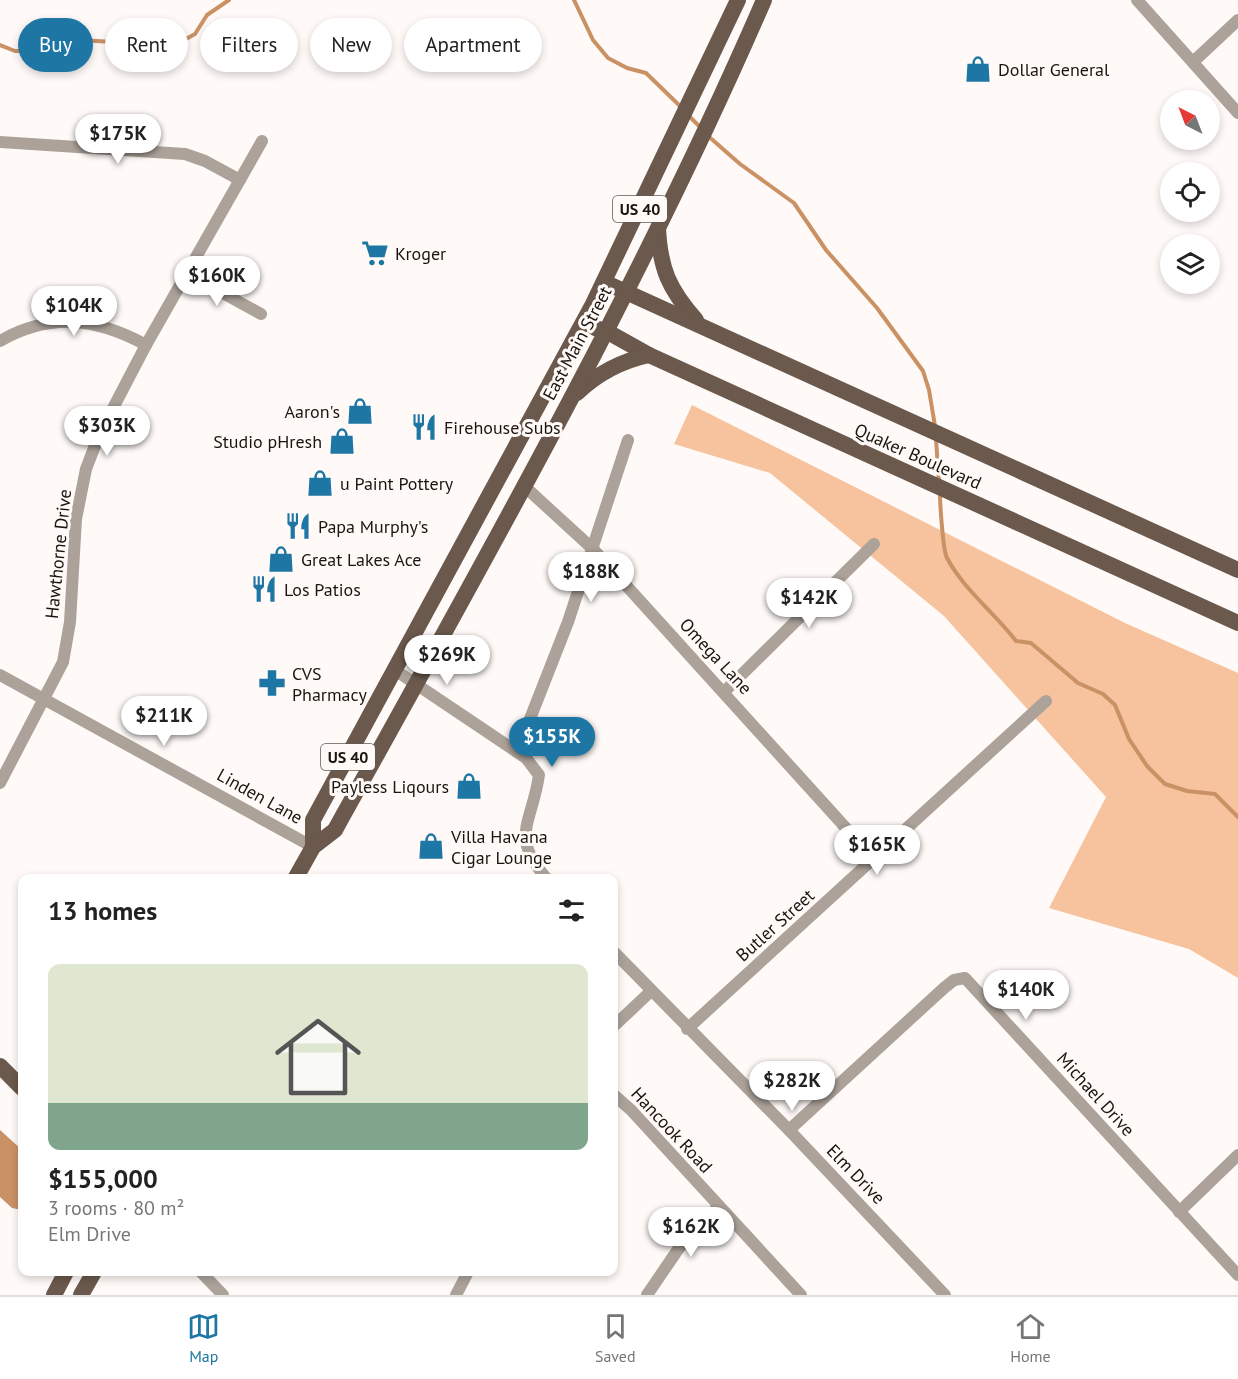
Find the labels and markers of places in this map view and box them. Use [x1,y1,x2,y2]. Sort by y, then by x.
shop icon: Dollar General [963,54,993,84]
place label: Dollar General [998,58,1110,81]
pin: $175K [76,114,160,165]
supermarket icon: Kroger [360,238,390,268]
place label: Kroger [395,242,446,265]
pin: $160K [175,256,259,307]
pin: $104K [32,286,116,337]
shop icon: Aaron's [345,396,375,426]
place label: Aaron's [285,400,340,423]
pin: $303K [65,406,149,457]
restaurant icon: Firehouse Subs [409,412,439,442]
place label: Firehouse Subs [444,416,561,439]
shop icon: Studio pHresh [327,426,357,456]
place label: Studio pHresh [213,430,322,453]
shop icon: u Paint Pottery [305,468,335,498]
place label: u Paint Pottery [340,472,454,495]
restaurant icon: Papa Murphy's [283,511,313,541]
place label: Papa Murphy's [318,515,428,538]
shop icon: Great Lakes Ace [266,544,296,574]
place label: Great Lakes Ace [301,548,422,571]
pin: $188K [549,552,633,603]
restaurant icon: Los Patios [249,574,279,604]
place label: Los Patios [284,578,361,601]
pin: $142K [767,578,851,629]
pin: $269K [405,635,489,686]
place label: CVS Pharmacy [292,662,367,706]
pharmacy icon: CVS Pharmacy [257,668,287,698]
pin: $211K [122,696,206,747]
pin: $155K [510,717,594,768]
shop icon: Payless Liqours [454,771,484,801]
place label: Payless Liqours [331,775,449,798]
place label: Villa Havana Cigar Lounge [450,825,552,869]
pin: $165K [835,825,919,876]
shop icon: Villa Havana Cigar Lounge [416,831,446,861]
pin: $140K [984,970,1068,1021]
pin: $282K [750,1061,834,1112]
pin: $162K [649,1207,733,1258]

